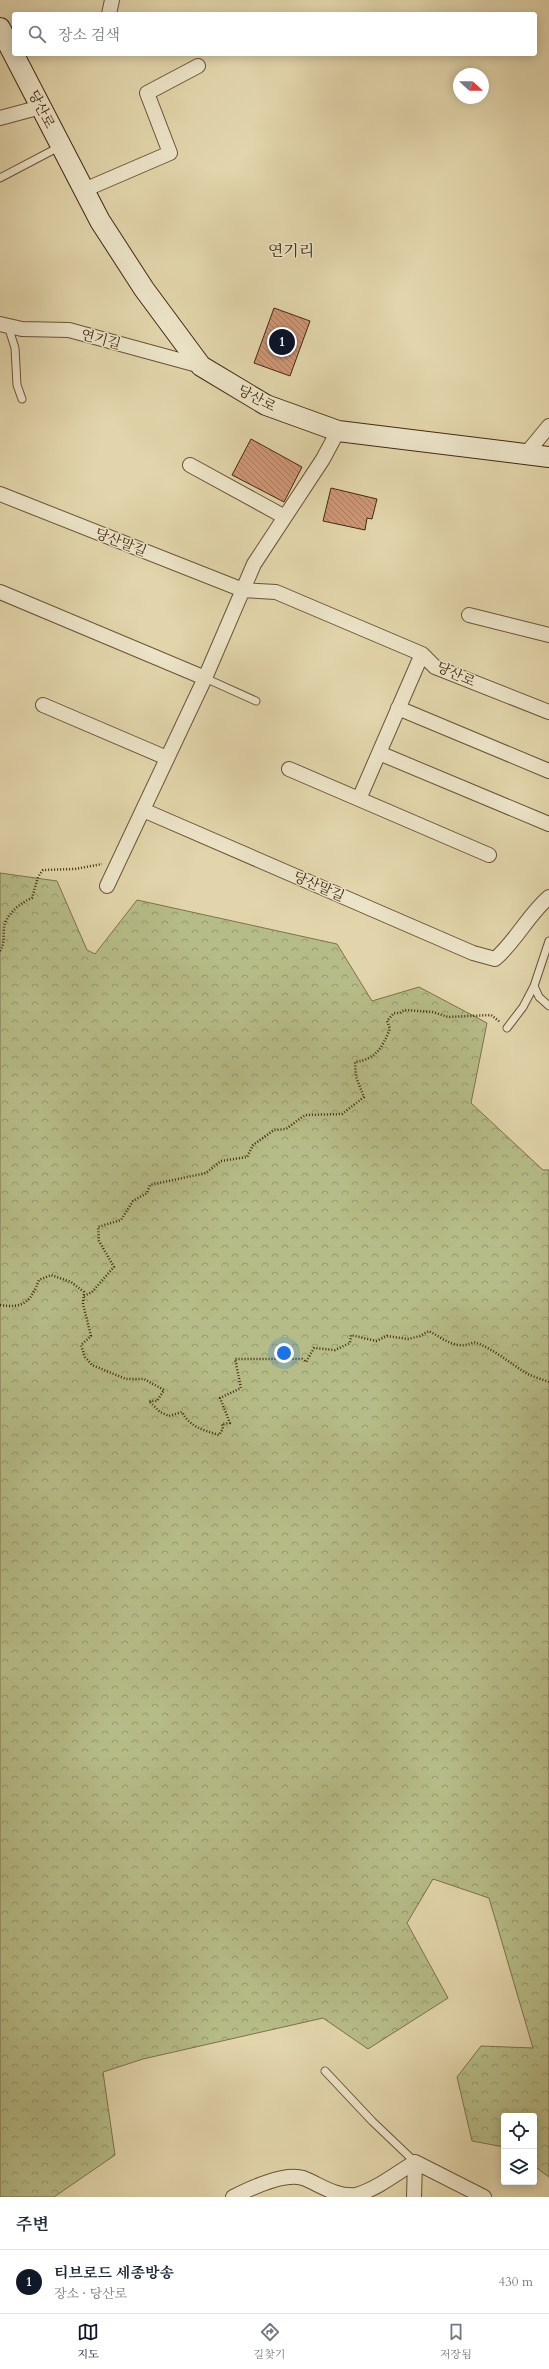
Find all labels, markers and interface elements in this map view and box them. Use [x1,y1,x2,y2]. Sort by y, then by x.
search box [12,12,537,56]
icon: search [26,23,48,45]
text: 장소 검색 [58,25,120,45]
north arrow [453,68,489,104]
street label: 당산로 [24,87,59,132]
district label: 연기리 [268,240,314,262]
street label: 연기길 [79,325,123,354]
pin: 1 [269,327,295,357]
street label: 당산로 [234,381,280,417]
street label: 당산말길 [92,524,149,561]
street label: 당산로 [433,658,479,692]
street label: 당산말길 [290,867,347,906]
your location [274,1343,294,1363]
map controls [501,2113,537,2185]
button: locate [501,2113,537,2149]
button: layers [501,2149,537,2185]
text: 주변 [16,2213,49,2236]
text: 티브로드 세종방송 [54,2263,174,2283]
text: 1 [26,2273,32,2291]
text: 430 m [499,2273,533,2291]
text: 장소 · 당산로 [54,2285,127,2303]
tab: 지도 [77,2321,99,2362]
tab: 길찾기 [254,2321,286,2362]
tab: 저장됨 [440,2321,472,2362]

